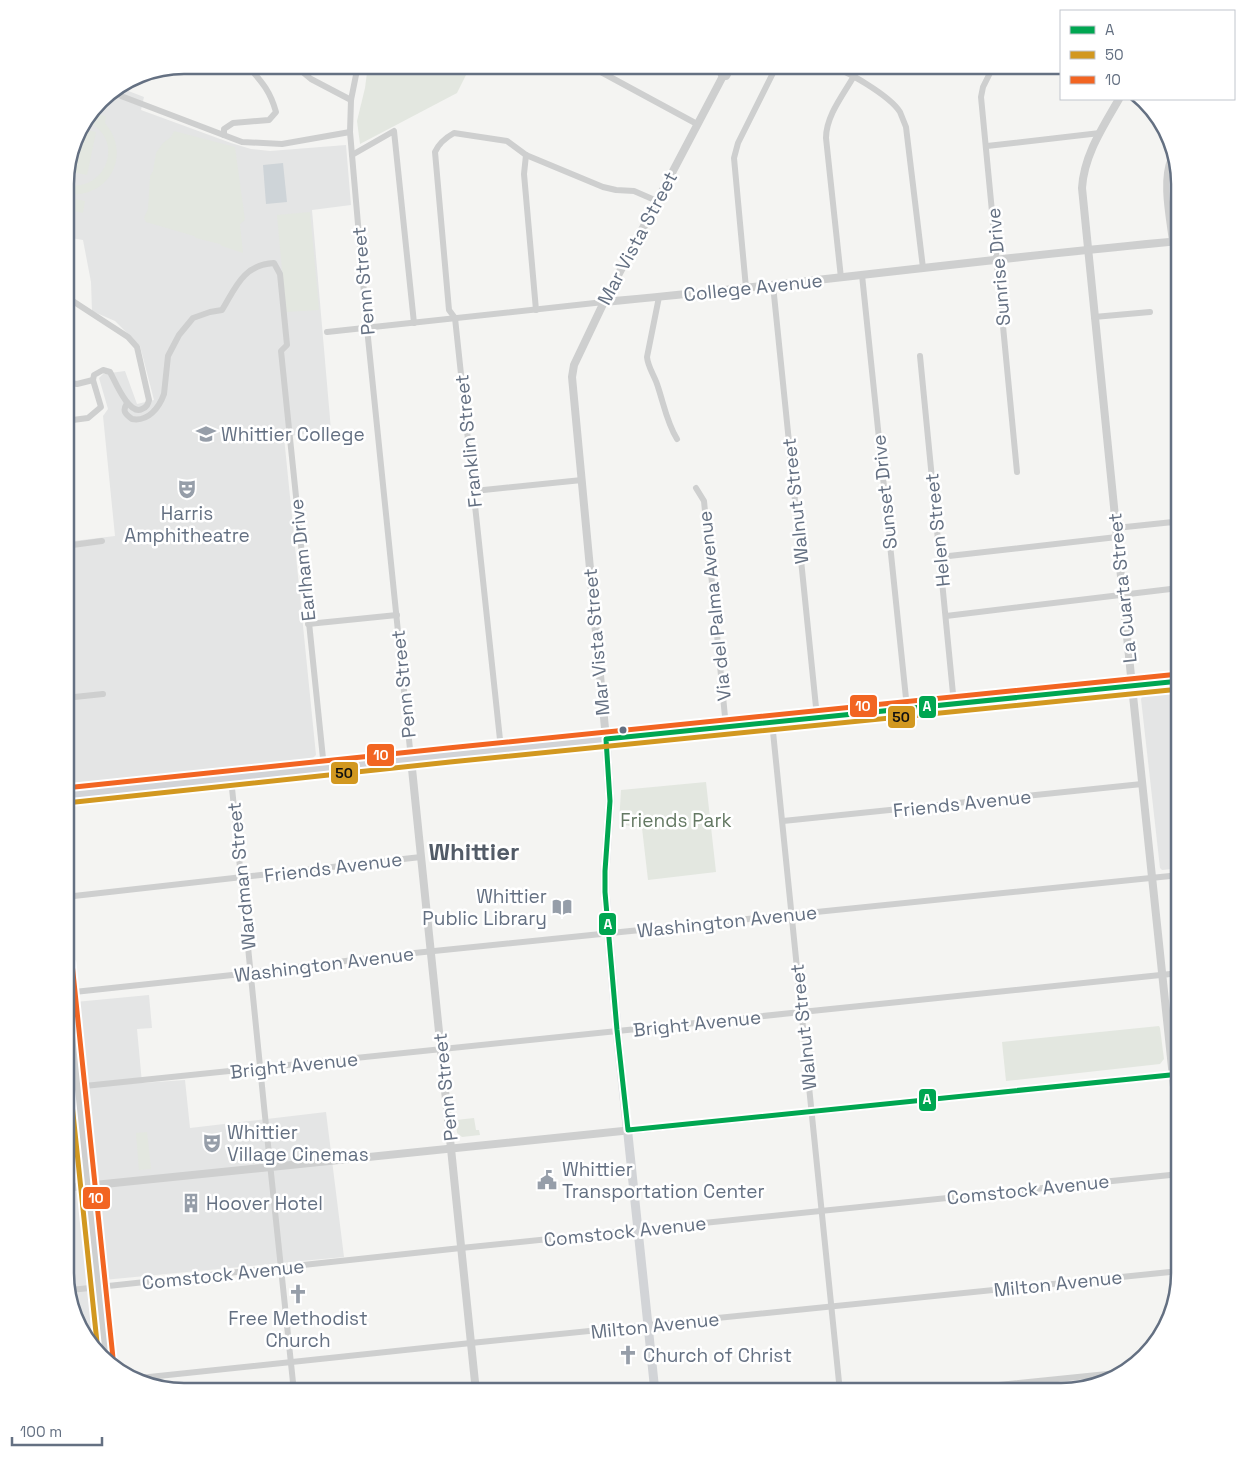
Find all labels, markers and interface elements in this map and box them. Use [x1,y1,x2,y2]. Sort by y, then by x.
legend [1060,10,1235,100]
text: A [1105,20,1115,39]
text: 50 [1105,45,1124,64]
text: 10 [1105,70,1121,89]
street label: Mar Vista Street [592,167,683,309]
street label: Sunrise Drive [981,207,1016,327]
street label: Penn Street [346,226,381,336]
street label: College Avenue [682,268,824,307]
street label: Franklin Street [449,373,488,509]
place label: Whittier College [221,422,365,447]
school or university icon: Whittier College [195,423,217,445]
street label: Sunset Drive [866,433,903,550]
street label: Walnut Street [776,437,815,565]
street label: Helen Street [919,472,956,588]
theatre icon: Harris Amphitheatre [176,478,198,500]
street label: Earlham Drive [284,498,321,622]
place label: Harris Amphitheatre [124,501,250,548]
street label: Via del Palma Avenue [692,510,737,702]
street label: La Cuarta Street [1102,512,1143,664]
street label: Mar Vista Street [578,567,615,717]
street label: Penn Street [385,629,422,739]
line badge: 10 [849,694,878,718]
line badge: A [918,695,937,719]
text: 10 [855,697,871,715]
text: A [923,697,932,715]
line badge: 50 [887,705,916,729]
text: 50 [892,708,910,726]
unlabelled marker [618,725,628,735]
line badge: 10 [366,743,395,767]
text: 10 [373,746,389,764]
line badge: 50 [330,761,359,785]
text: 50 [335,764,353,782]
street label: Friends Avenue [892,784,1032,823]
street label: Wardman Street [221,801,262,951]
park label: Friends Park [620,808,732,833]
district label: Whittier [428,836,520,867]
street label: Friends Avenue [263,847,404,888]
place label: Whittier Public Library [422,884,547,931]
library icon: Whittier Public Library [551,896,573,918]
street label: Washington Avenue [636,900,818,943]
line badge: A [598,912,617,936]
text: A [604,915,613,933]
street label: Washington Avenue [233,941,415,988]
street label: Walnut Street [784,963,823,1091]
street label: Bright Avenue [632,1004,762,1043]
street label: Penn Street [427,1032,464,1142]
street label: Bright Avenue [229,1046,359,1085]
line badge: A [918,1088,937,1112]
text: A [923,1090,932,1108]
place label: Whittier Village Cinemas [227,1120,369,1167]
theatre icon: Whittier Village Cinemas [201,1132,223,1154]
place label: Whittier Transportation Center [562,1157,765,1204]
public building icon: Whittier Transportation Center [536,1169,558,1191]
street label: Comstock Avenue [945,1169,1111,1210]
line badge: 10 [82,1186,111,1210]
text: 10 [88,1189,104,1207]
place label: Hoover Hotel [206,1191,323,1216]
building icon: Hoover Hotel [180,1192,202,1214]
street label: Comstock Avenue [542,1211,708,1252]
street label: Comstock Avenue [140,1254,306,1295]
street label: Milton Avenue [992,1264,1124,1303]
church icon: Free Methodist Church [287,1283,309,1305]
place label: Free Methodist Church [228,1306,368,1353]
street label: Milton Avenue [589,1306,721,1345]
place label: Church of Christ [643,1343,792,1368]
church icon: Church of Christ [617,1344,639,1366]
scale bar [12,1414,102,1446]
text: 100 m [20,1422,62,1441]

